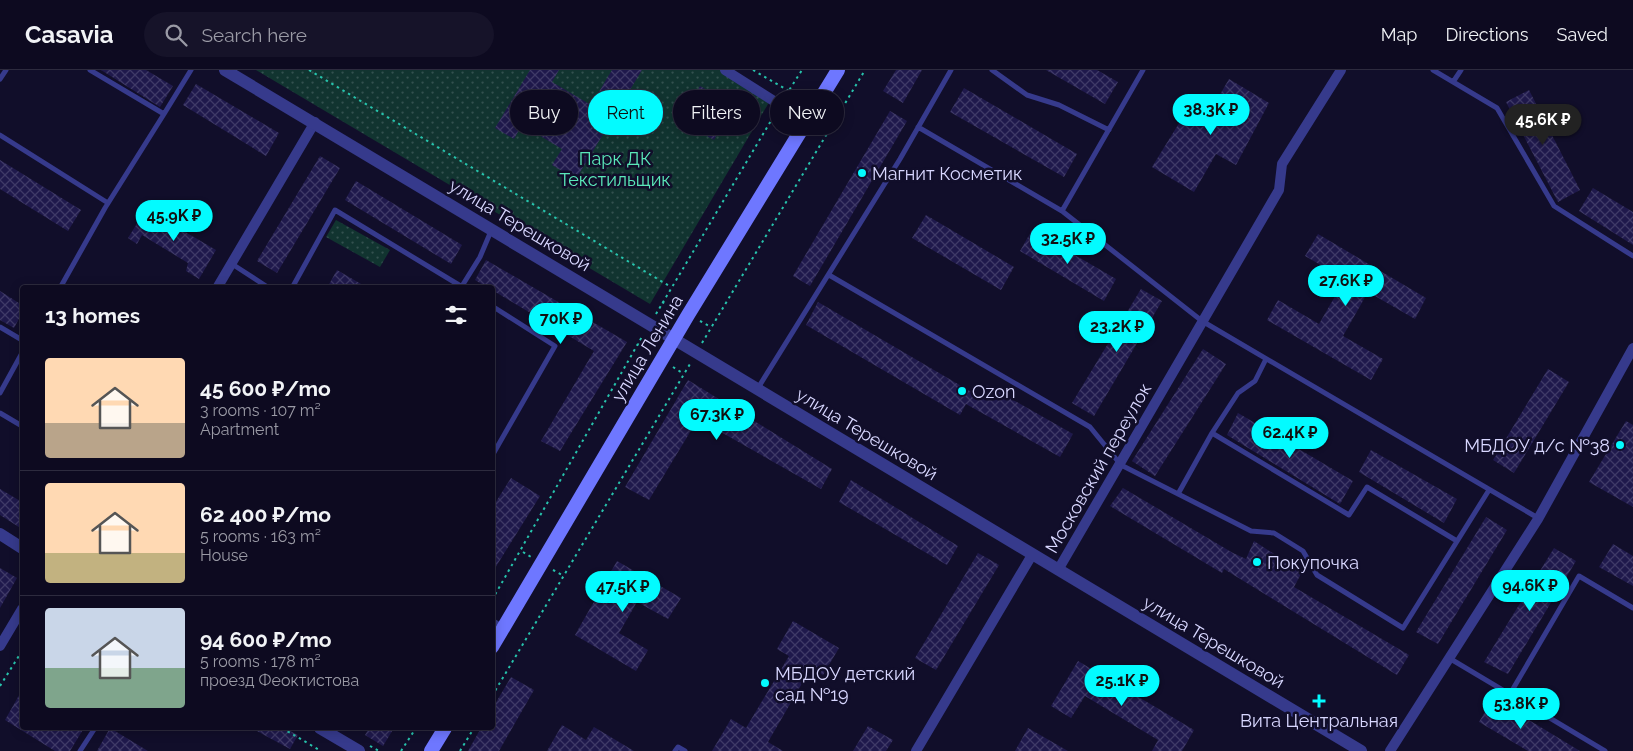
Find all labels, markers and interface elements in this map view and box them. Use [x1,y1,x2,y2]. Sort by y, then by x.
search box [144,12,494,57]
text: Casavia [25,20,114,49]
icon: search [162,21,190,49]
text: Search here [202,24,307,46]
text: Map [1381,24,1417,45]
text: Directions [1445,24,1529,45]
text: Saved [1557,24,1608,45]
chip: Buy [510,90,578,135]
chip: Rent [588,90,663,135]
chip: Filters [673,90,760,135]
chip: New [770,90,844,135]
pin: 38.3K ₽ [1165,93,1257,136]
text: 38.3K ₽ [1184,100,1238,119]
pin: 45.6K ₽ [1497,104,1589,146]
text: 45.6K ₽ [1516,110,1570,129]
park label: Парк ДК Текстильщик [559,148,671,190]
place label: Магнит Косметик [872,163,1022,184]
marker: Магнит Косметик [856,167,868,179]
street label: улица Терешковой [446,174,594,276]
pin: 45.9K ₽ [128,200,220,242]
text: 45.9K ₽ [147,206,201,225]
pin: 32.5K ₽ [1022,222,1114,265]
text: 32.5K ₽ [1041,229,1095,248]
pin: 27.6K ₽ [1300,264,1392,307]
text: 27.6K ₽ [1319,271,1373,290]
street label: улица Ленина [607,291,687,405]
icon: filters [442,301,470,329]
pin: 70K ₽ [526,302,596,345]
text: 13 homes [45,303,140,328]
text: 70K ₽ [540,309,582,328]
pin: 23.2K ₽ [1071,310,1163,353]
text: 23.2K ₽ [1090,317,1144,336]
text: 45 600 ₽/mo [200,376,331,401]
icon: home [85,378,145,438]
street label: Московский переулок [1041,379,1155,557]
place label: Ozon [972,381,1015,402]
street label: улица Терешковой [793,383,941,485]
marker: Ozon [956,385,968,397]
pin: 67.3K ₽ [671,398,763,441]
text: 3 rooms · 107 m² [200,401,321,420]
text: 67.3K ₽ [690,405,744,424]
pin: 62.4K ₽ [1244,416,1336,459]
text: Apartment [200,420,279,439]
text: 62.4K ₽ [1262,423,1318,442]
place label: МБДОУ д/с №38 [1464,435,1610,456]
marker: МБДОУ д/с №38 [1614,439,1626,451]
text: 62 400 ₽/mo [200,502,331,527]
icon: home [85,503,145,563]
text: 5 rooms · 163 m² [200,527,321,546]
text: House [200,546,248,565]
place label: Покупочка [1267,552,1359,573]
marker: Покупочка [1251,556,1263,568]
pin: 47.5K ₽ [577,570,669,613]
pin: 94.6K ₽ [1484,570,1576,612]
text: 94.6K ₽ [1502,576,1558,595]
text: 47.5K ₽ [596,577,650,596]
street label: улица Терешковой [1140,591,1288,693]
text: 94 600 ₽/mo [200,627,331,652]
icon: home [85,628,145,688]
text: 5 rooms · 178 m² [200,652,321,671]
place label: МБДОУ детский сад №19 [775,663,915,705]
pin: 25.1K ₽ [1076,664,1168,707]
text: проезд Феоктистова [200,671,359,690]
text: 25.1K ₽ [1095,671,1149,690]
marker: МБДОУ детский сад №19 [759,677,771,689]
pin: 53.8K ₽ [1475,688,1567,730]
text: 53.8K ₽ [1494,694,1548,713]
marker: Вита Центральная [1313,695,1325,707]
place label: Вита Центральная [1240,710,1398,731]

